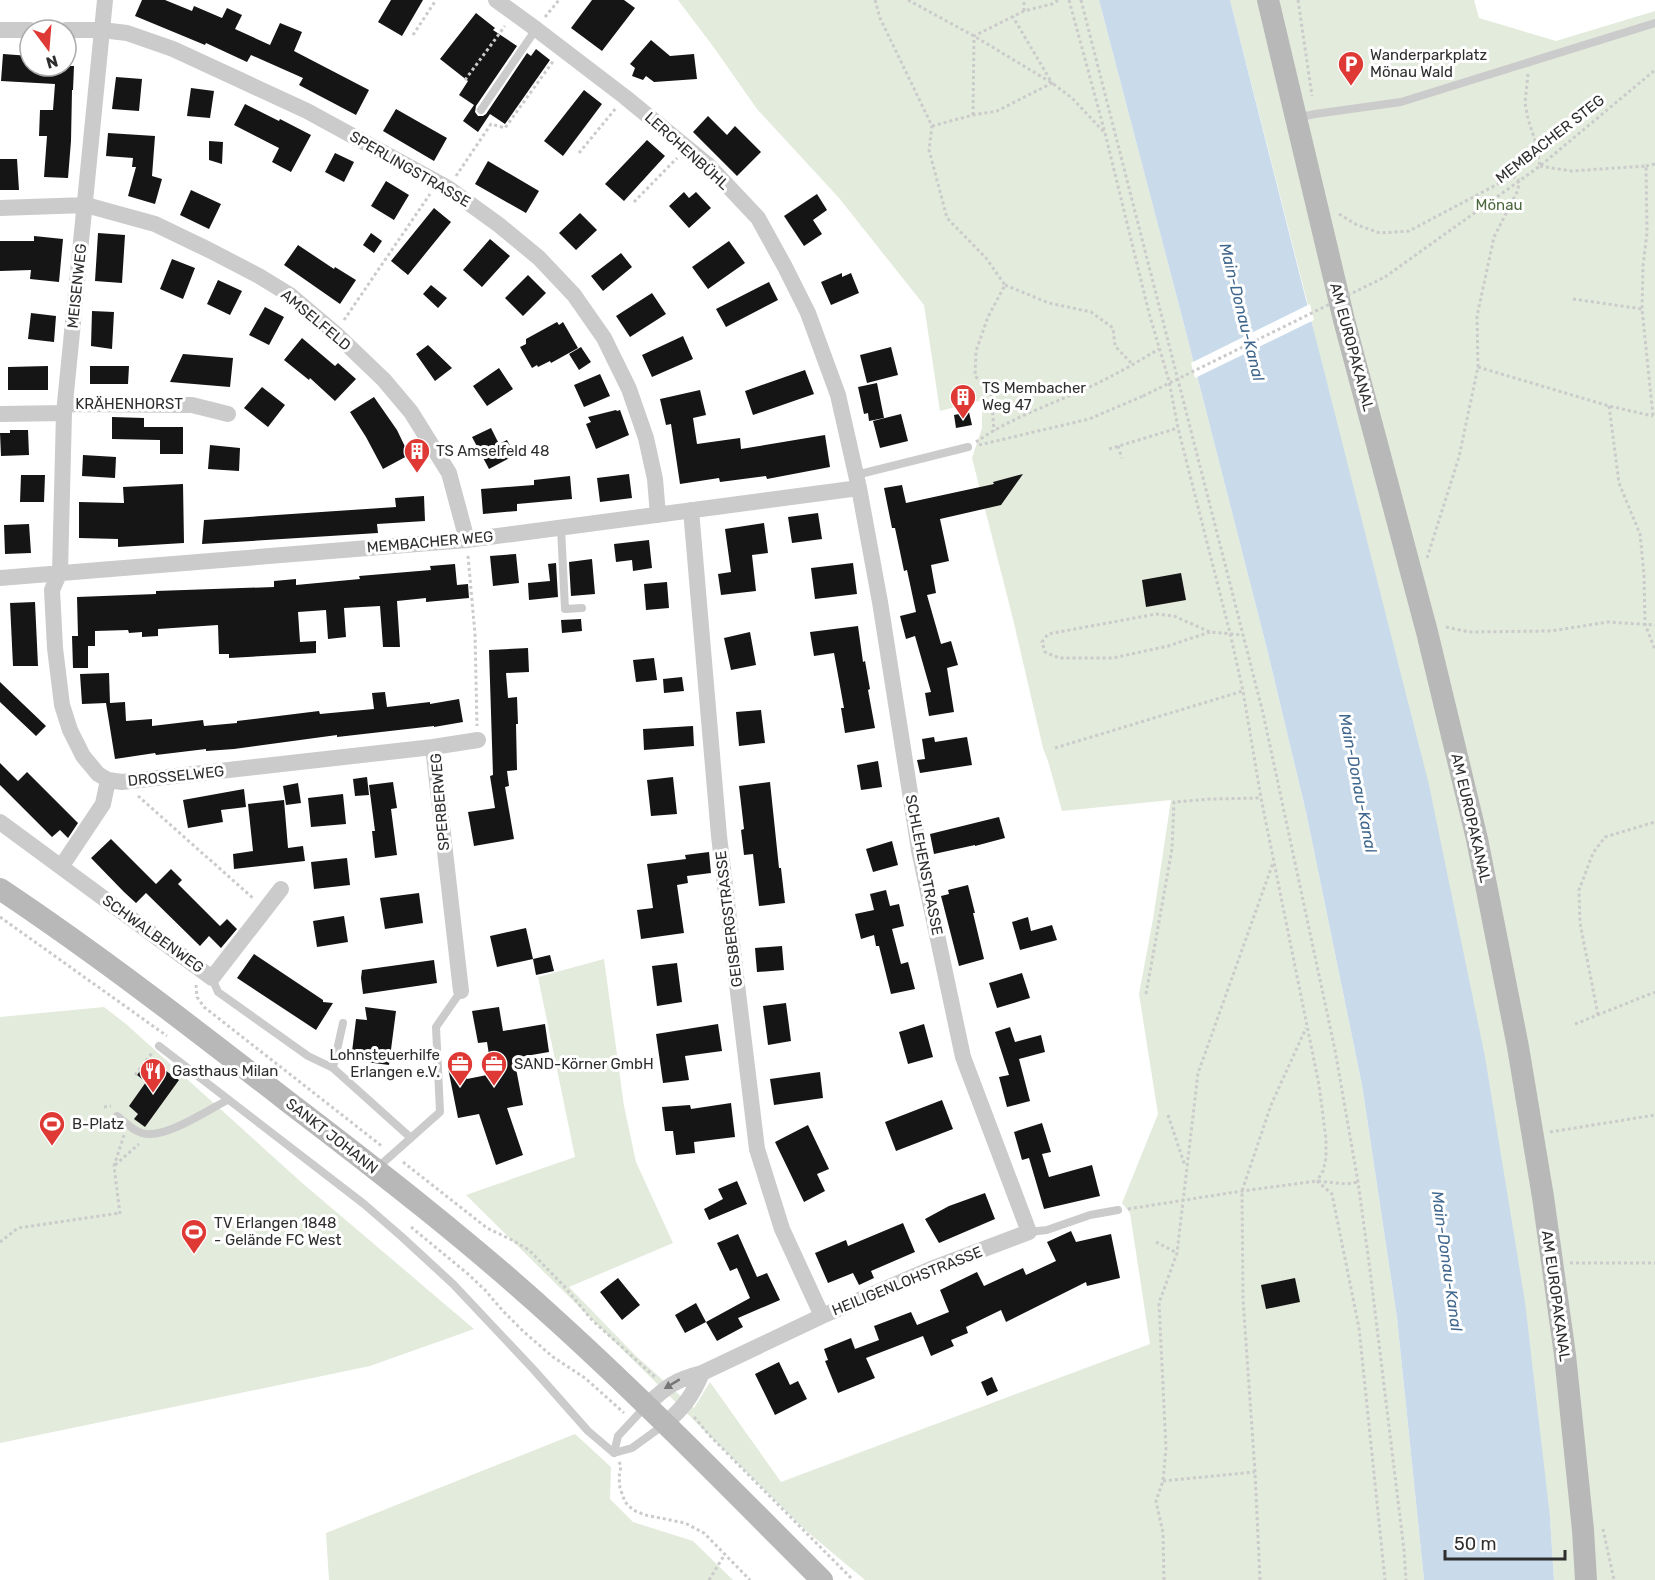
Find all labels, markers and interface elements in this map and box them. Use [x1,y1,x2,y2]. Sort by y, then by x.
north arrow [18,18,78,78]
place label: Wanderparkplatz Mönau Wald [1370,46,1487,81]
parking icon: Wanderparkplatz Mönau Wald [1336,49,1366,87]
text: N [44,51,60,73]
street label: MEMBACHER STEG [1492,91,1608,187]
street label: LERCHENBÜHL [641,108,733,194]
street label: SPERLINGSTRASSE [346,127,474,211]
park label: Mönau [1476,196,1522,214]
water label: Main-Donau-Kanal [1216,241,1269,384]
street label: MEISENWEG [64,243,90,329]
street label: AM EUROPAKANAL [1326,281,1378,414]
street label: AMSELFELD [277,286,355,354]
place label: TS Membacher Weg 47 [982,379,1086,414]
building icon: TS Membacher Weg 47 [948,382,978,420]
street label: KRÄHENHORST [75,395,183,413]
building icon: TS Amselfeld 48 [402,436,432,474]
place label: TS Amselfeld 48 [436,442,549,460]
street label: MEMBACHER WEG [366,528,494,556]
water label: Main-Donau-Kanal [1335,712,1381,855]
street label: SPERBERWEG [427,752,453,852]
street label: AM EUROPAKANAL [1447,752,1495,885]
street label: DROSSELWEG [127,762,225,790]
street label: SCHLEHENSTRASSE [902,793,946,937]
street label: GEISBERGSTRASSE [712,850,746,988]
street label: SCHWALBENWEG [99,891,207,977]
place label: Lohnsteuerhilfe Erlangen e.V. [329,1046,440,1081]
office icon: Lohnsteuerhilfe Erlangen e.V. [445,1049,475,1087]
office icon: SAND-Körner GmbH [479,1049,509,1087]
place label: SAND-Körner GmbH [514,1055,654,1073]
restaurant icon: Gasthaus Milan [138,1056,168,1094]
place label: Gasthaus Milan [172,1062,278,1080]
street label: SANKT JOHANN [282,1094,382,1178]
sports icon: B-Platz [37,1109,67,1147]
place label: B-Platz [72,1115,125,1133]
water label: Main-Donau-Kanal [1428,1190,1466,1334]
place label: TV Erlangen 1848 - Gelände FC West [214,1214,341,1249]
sports icon: TV Erlangen 1848 - Gelände FC West [179,1217,209,1255]
street label: AM EUROPAKANAL [1538,1229,1574,1363]
street label: HEILIGENLOHSTRASSE [829,1243,985,1319]
one-way arrow [664,1379,680,1390]
scale bar [1445,1523,1565,1561]
text: 50 m [1454,1533,1497,1555]

